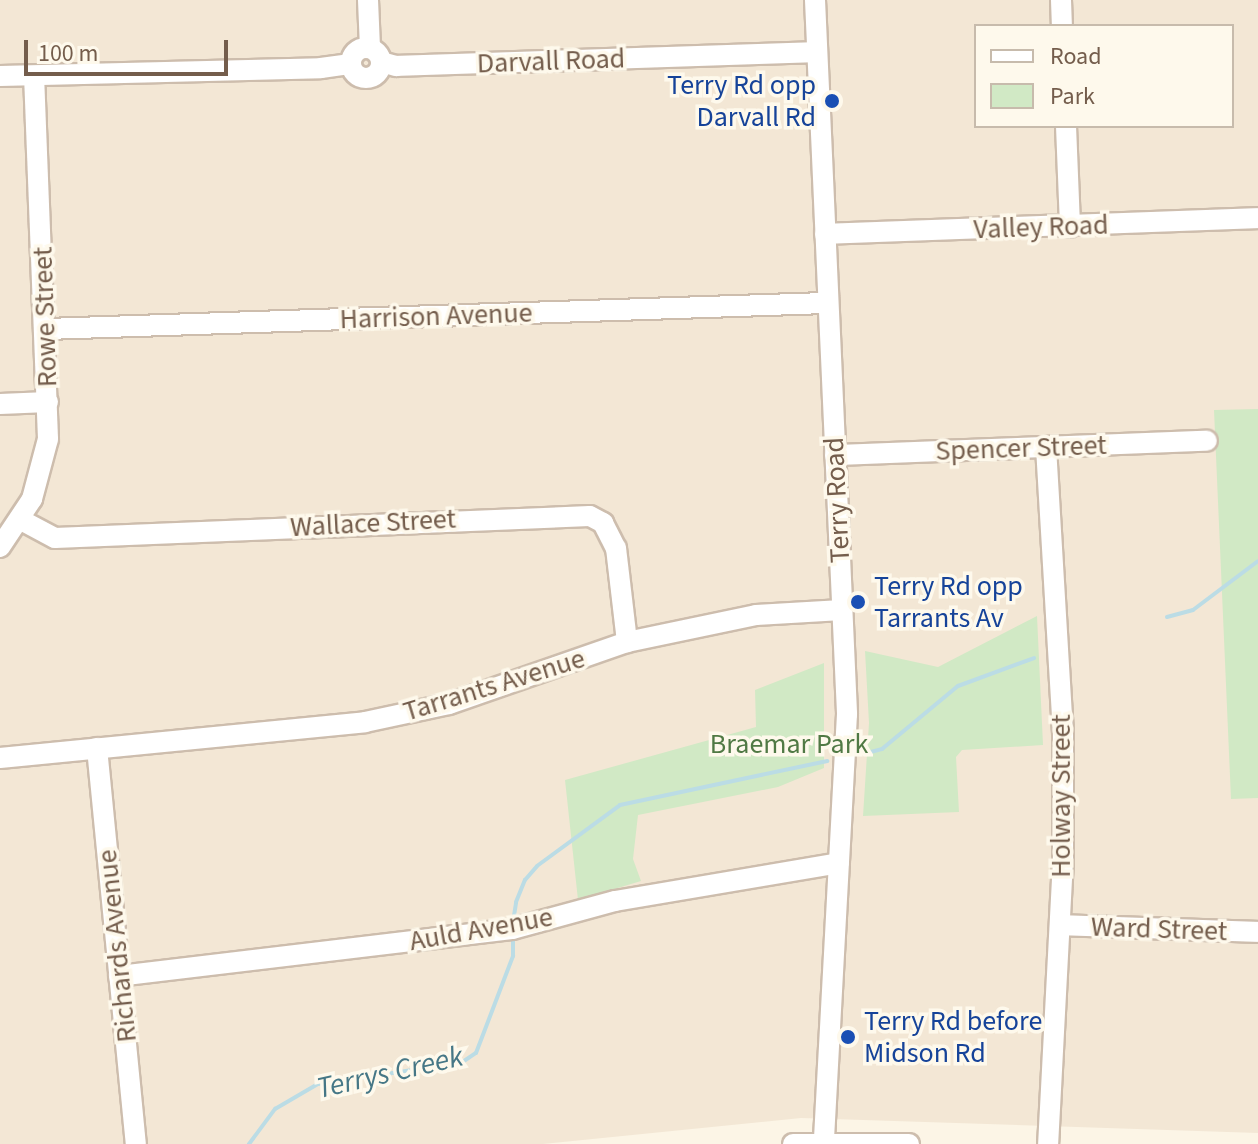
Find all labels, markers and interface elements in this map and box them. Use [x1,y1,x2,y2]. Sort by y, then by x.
scale bar [28,24,232,74]
legend [974,24,1234,128]
text: 100 m [38,36,98,71]
text: Road [1050,39,1102,74]
street label: Darvall Road [476,42,626,80]
place label: Terry Rd opp Darvall Rd [667,68,816,134]
text: Park [1050,79,1095,114]
marker: Terry Rd opp Darvall Rd [823,92,841,110]
street label: Valley Road [973,208,1109,246]
street label: Rowe Street [26,246,64,388]
street label: Harrison Avenue [339,296,533,336]
street label: Spencer Street [935,428,1107,468]
street label: Terry Road [817,436,857,564]
street label: Wallace Street [289,502,457,544]
place label: Terry Rd opp Tarrants Av [874,569,1023,635]
marker: Terry Rd opp Tarrants Av [849,593,867,611]
street label: Tarrants Avenue [399,641,589,729]
street label: Holway Street [1044,714,1078,878]
park label: Braemar Park [710,727,868,761]
street label: Richards Avenue [90,848,144,1044]
street label: Auld Avenue [407,900,555,958]
street label: Ward Street [1090,910,1228,948]
place label: Terry Rd before Midson Rd [864,1004,1042,1070]
marker: Terry Rd before Midson Rd [839,1028,857,1046]
water label: Terrys Creek [313,1039,467,1107]

